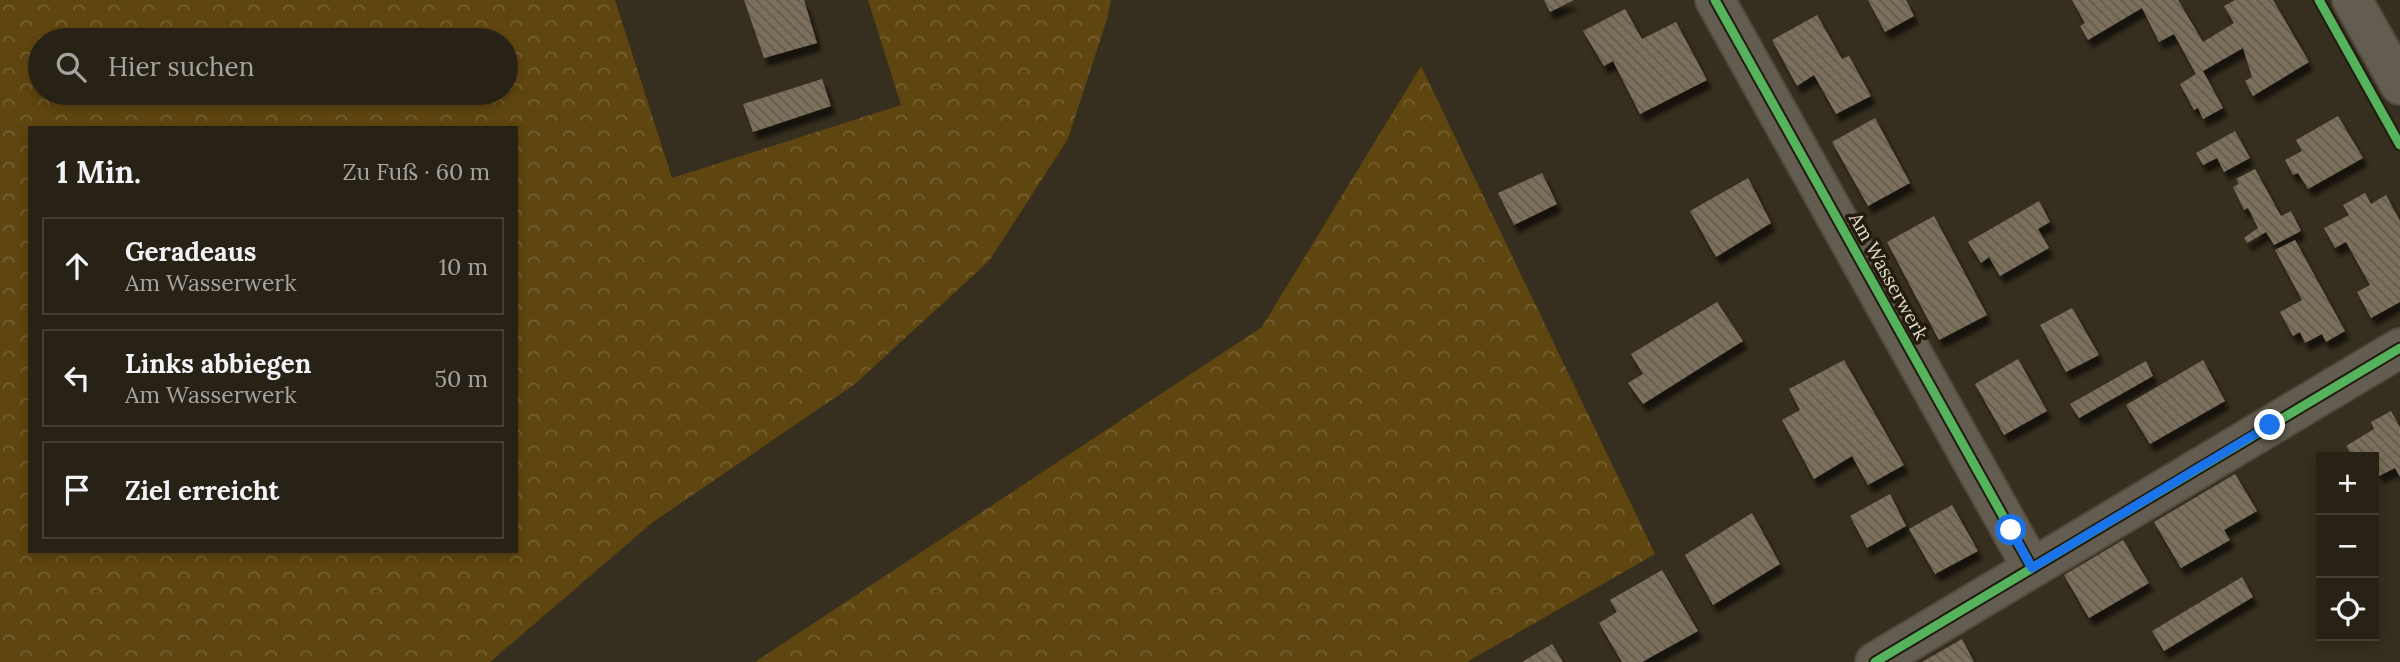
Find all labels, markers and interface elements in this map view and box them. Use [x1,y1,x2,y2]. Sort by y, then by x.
search box [28,28,518,105]
icon: search [52,48,90,86]
text: Hier suchen [108,50,254,83]
text: 1 Min. [56,153,141,191]
text: Zu Fuß · 60 m [342,157,490,186]
street label: Am Wasserwerk [1844,207,1934,344]
text: Geradeaus [125,235,256,268]
icon: ahead [58,247,96,285]
text: 10 m [439,252,488,281]
text: Am Wasserwerk [125,268,297,297]
text: Links abbiegen [125,347,311,380]
icon: left [58,359,96,397]
text: 50 m [435,364,488,393]
text: Am Wasserwerk [125,380,297,409]
route end [2254,409,2285,440]
map controls [2316,452,2379,641]
button: + [2316,452,2379,515]
icon: arrive [58,471,96,509]
text: Ziel erreicht [125,474,279,507]
route start [1995,514,2026,545]
button: − [2316,515,2379,578]
button: locate [2316,578,2379,641]

